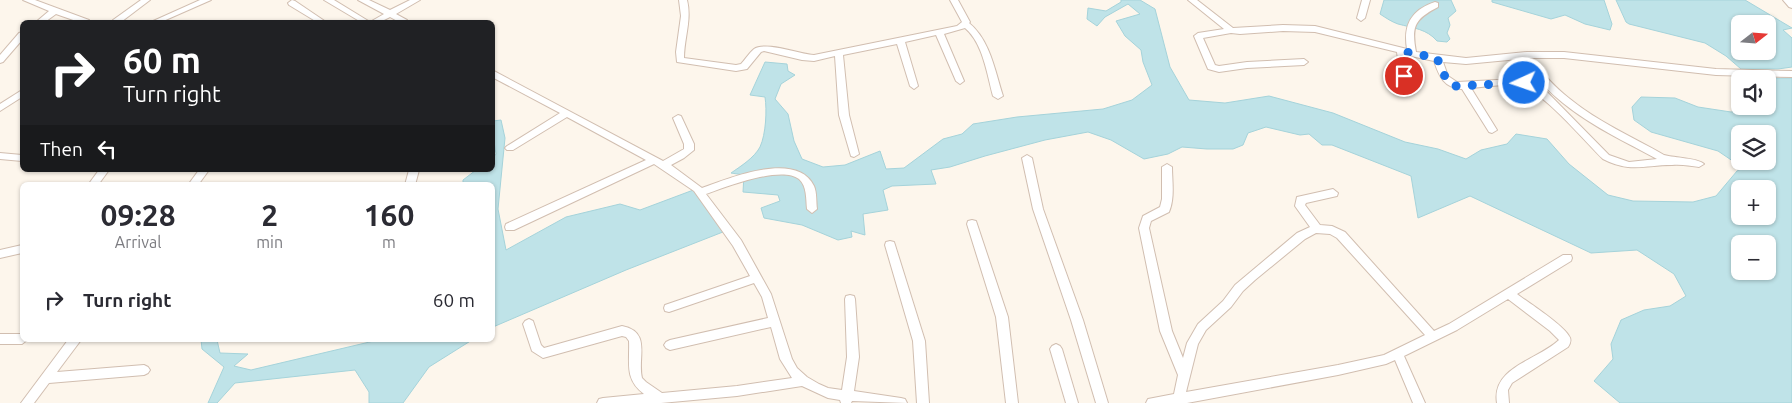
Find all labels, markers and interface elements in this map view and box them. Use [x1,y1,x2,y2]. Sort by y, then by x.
north arrow [1731,15,1776,60]
map controls [1731,15,1776,280]
icon: right [40,40,105,105]
text: 60 m [123,40,201,80]
pin [1383,55,1425,97]
position arrow [1497,56,1549,108]
icon: arrive [1390,62,1418,90]
button: sound [1731,70,1776,115]
text: Turn right [123,81,221,106]
button: layers [1731,125,1776,170]
icon: left [93,135,121,163]
text: Then [40,138,83,160]
button: + [1731,180,1776,225]
text: 09:28 [101,198,176,232]
text: 2 [261,198,278,232]
text: 160 [364,198,414,232]
text: Arrival [115,233,161,251]
text: min [256,233,283,251]
text: m [382,233,396,251]
button: − [1731,235,1776,280]
icon: right [40,286,68,314]
text: Turn right [83,289,171,311]
text: 60 m [433,289,475,311]

